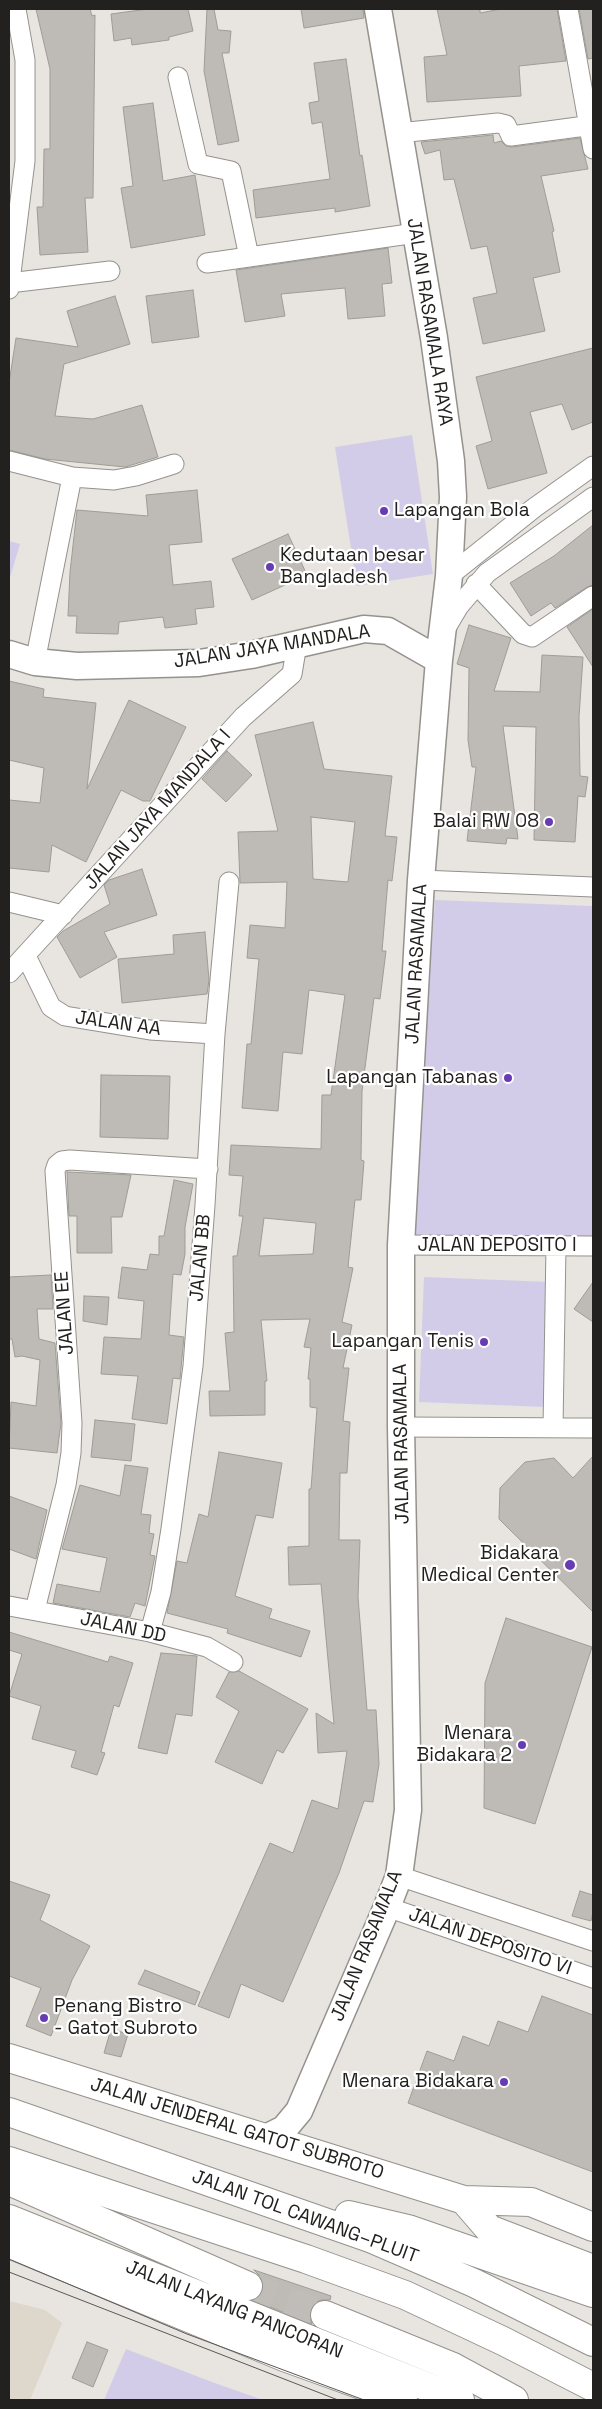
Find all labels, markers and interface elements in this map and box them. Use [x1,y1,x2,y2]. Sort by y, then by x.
street label: JALAN RASAMALA RAYA [401,216,457,428]
place label: Lapangan Bola [394,500,530,522]
marker: Lapangan Bola [378,505,390,517]
place label: Kedutaan besar Bangladesh [280,545,425,589]
marker: Kedutaan besar Bangladesh [264,561,276,573]
street label: JALAN JAYA MANDALA [172,620,372,674]
street label: JALAN JAYA MANDALA I [80,725,236,895]
place label: Balai RW 08 [433,811,539,833]
marker: Balai RW 08 [543,816,555,828]
street label: JALAN RASAMALA [401,883,433,1045]
street label: JALAN AA [74,1007,162,1041]
place label: Lapangan Tabanas [326,1067,498,1089]
marker: Lapangan Tabanas [502,1072,514,1084]
street label: JALAN BB [186,1213,216,1303]
street label: JALAN DEPOSITO I [417,1235,577,1257]
street label: JALAN EE [51,1270,79,1356]
place label: Lapangan Tenis [331,1331,474,1353]
marker: Lapangan Tenis [478,1336,490,1348]
street label: JALAN RASAMALA [389,1363,415,1525]
place label: Bidakara Medical Center [421,1543,559,1587]
marker: Bidakara Medical Center [563,1558,577,1572]
street label: JALAN DD [78,1608,168,1648]
place label: Menara Bidakara 2 [417,1723,512,1767]
marker: Menara Bidakara 2 [516,1739,528,1751]
street label: JALAN RASAMALA [326,1867,408,2025]
street label: JALAN DEPOSITO VI [406,1903,574,1981]
place label: Penang Bistro - Gatot Subroto [54,1996,198,2040]
marker: Penang Bistro - Gatot Subroto [38,2012,50,2024]
place label: Menara Bidakara [342,2071,494,2093]
street label: JALAN JENDERAL GATOT SUBROTO [87,2073,387,2185]
marker: Menara Bidakara [498,2076,510,2088]
street label: JALAN TOL CAWANG–PLUIT [189,2165,421,2269]
street label: JALAN LAYANG PANCORAN [122,2256,346,2364]

